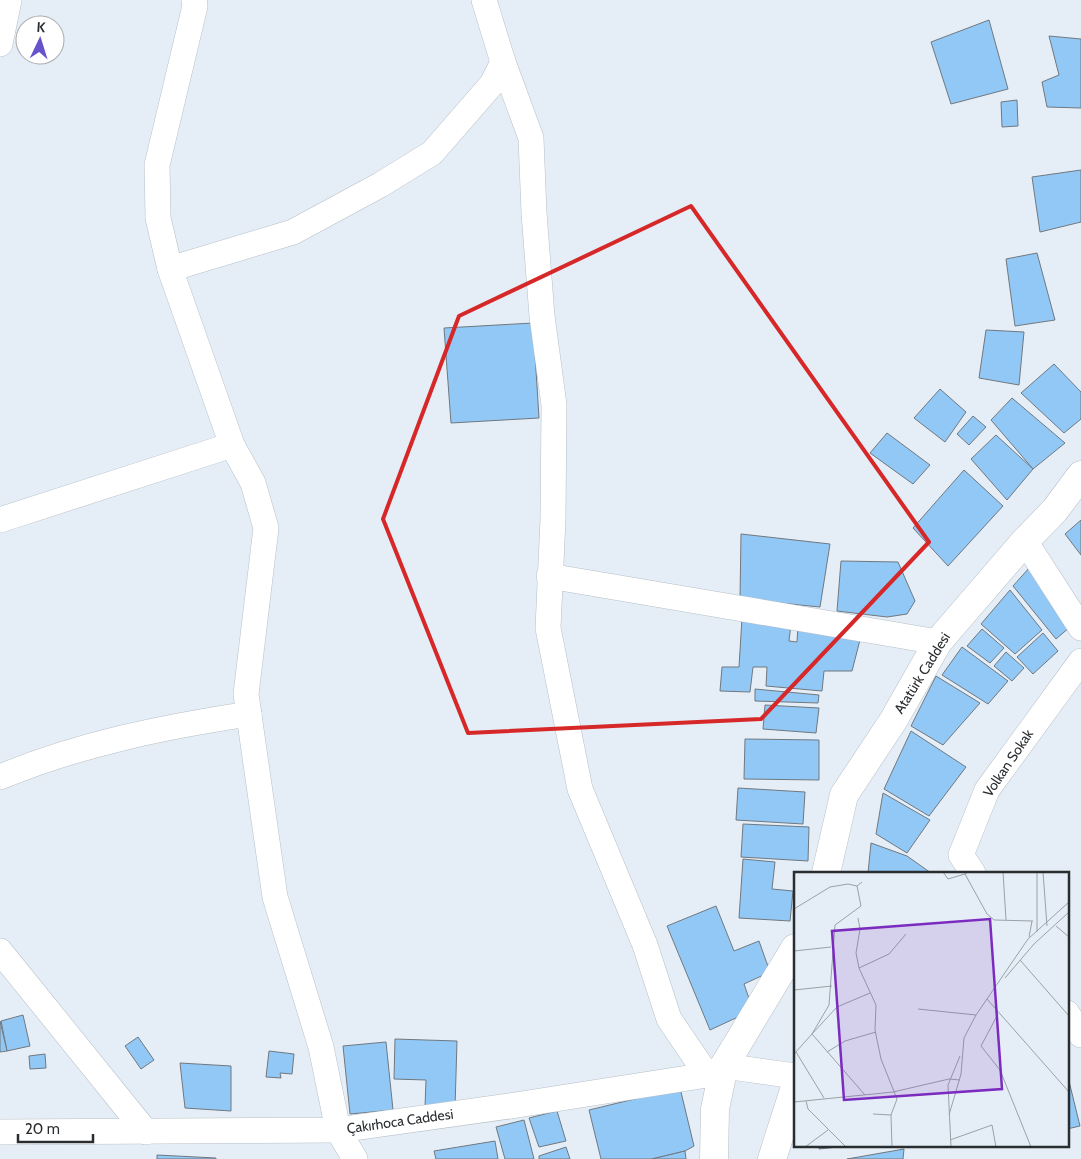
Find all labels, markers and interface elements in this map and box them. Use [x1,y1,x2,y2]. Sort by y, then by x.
north arrow [15,15,65,65]
text: K [36,18,46,36]
street label: Atatürk Caddesi [890,629,954,717]
street label: Volkan Sokak [979,725,1038,800]
inset map [794,872,1068,1146]
street label: Çakırhoca Caddesi [346,1105,454,1137]
scale bar [18,1112,92,1144]
text: 20 m [25,1120,60,1138]

